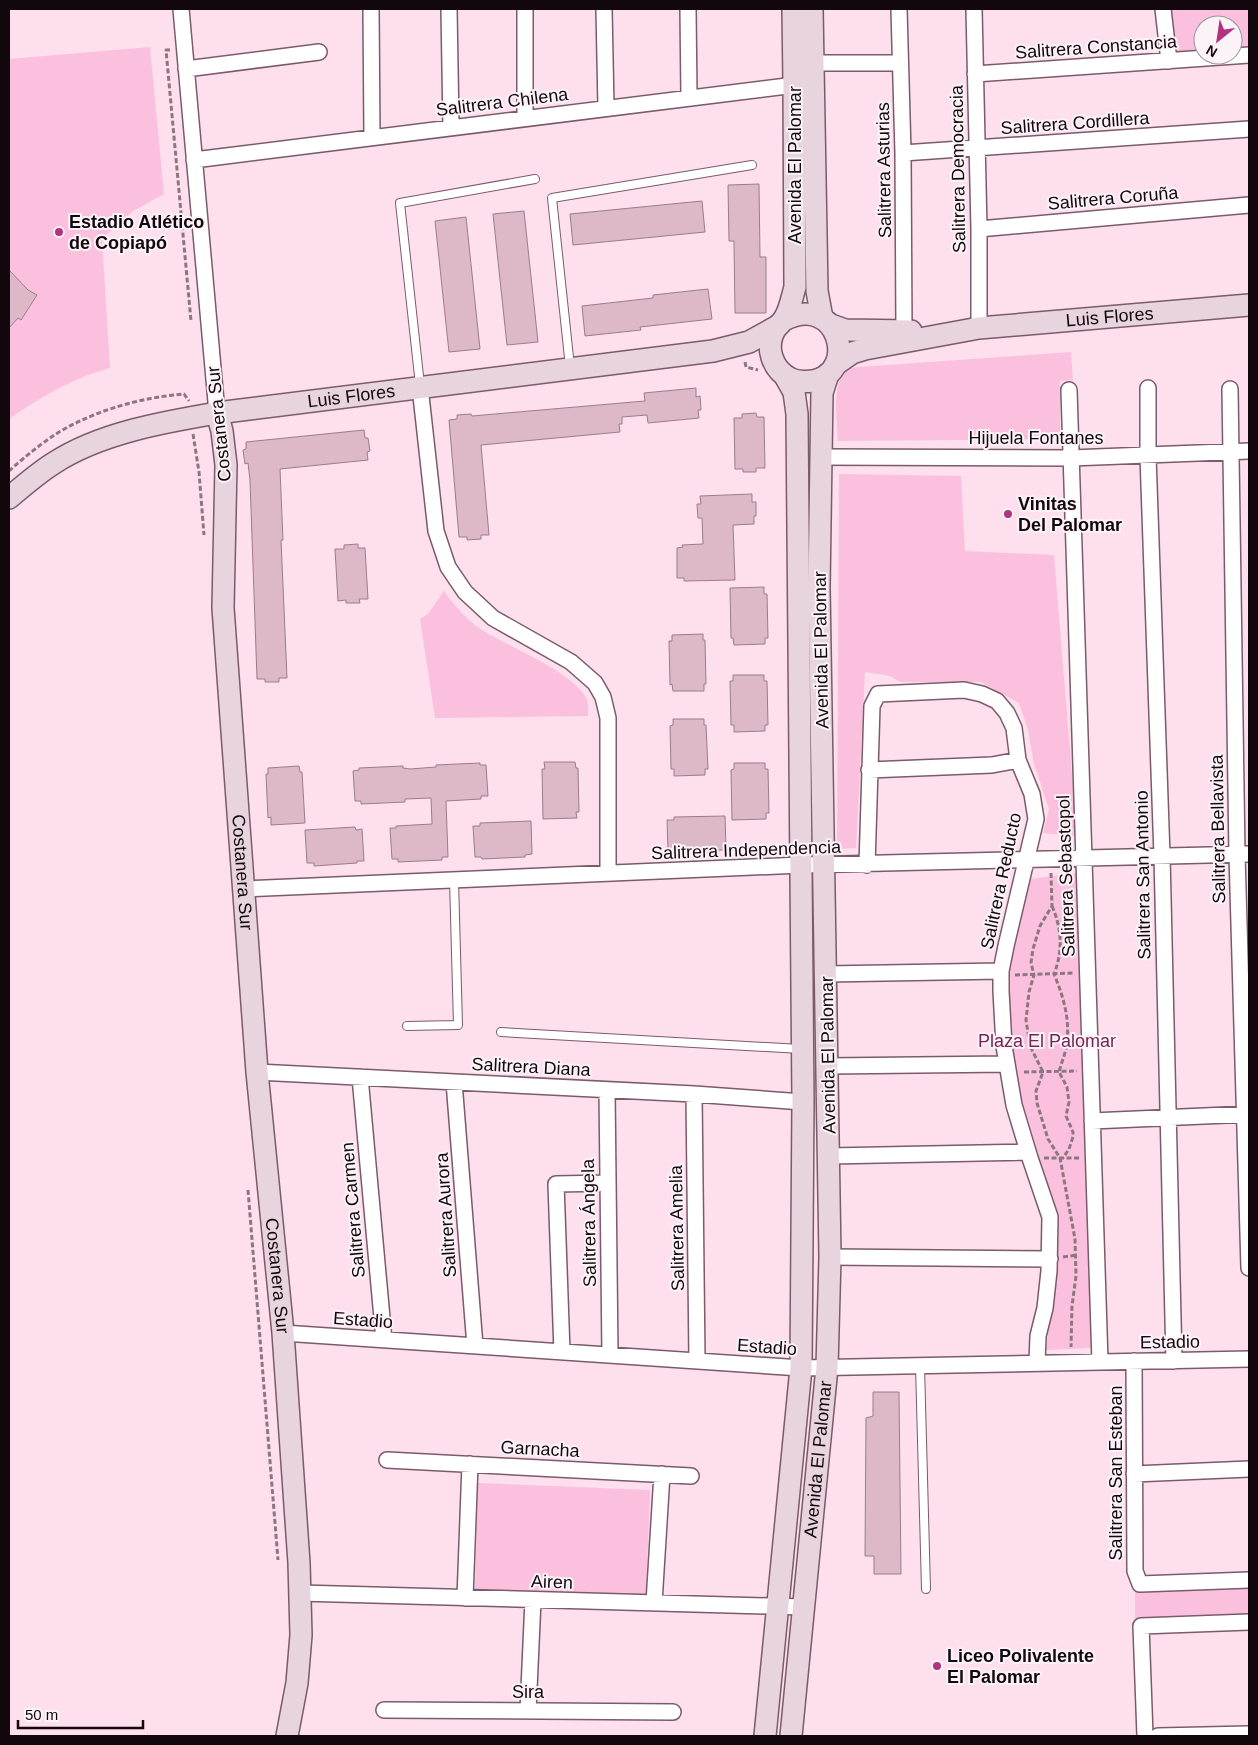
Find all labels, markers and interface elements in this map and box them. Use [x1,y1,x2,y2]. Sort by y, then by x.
north arrow [1193,15,1243,65]
street label: Salitrera Constancia [1014,31,1179,63]
text: N [1203,42,1220,61]
street label: Salitrera Chilena [435,84,570,120]
street label: Salitrera Democracia [947,84,969,253]
street label: Avenida El Palomar [785,86,805,244]
street label: Salitrera Asturias [873,102,895,238]
street label: Salitrera Cordillera [1000,108,1151,138]
street label: Salitrera Coruña [1047,182,1180,214]
place label: Estadio Atlético de Copiapó [69,212,204,253]
marker: Estadio Atlético de Copiapó [53,226,65,238]
street label: Luis Flores [1065,303,1154,331]
street label: Costanera Sur [203,365,235,483]
street label: Luis Flores [306,381,396,412]
street label: Hijuela Fontanes [968,428,1104,448]
place label: Vinitas Del Palomar [1018,494,1122,535]
marker: Vinitas Del Palomar [1002,508,1014,520]
street label: Avenida El Palomar [810,571,832,729]
street label: Salitrera Bellavista [1207,753,1229,904]
street label: Salitrera San Antonio [1132,790,1154,960]
street label: Salitrera Sebastopol [1053,795,1079,957]
street label: Salitrera Reducto [977,811,1025,951]
street label: Costanera Sur [228,814,257,931]
street label: Salitrera Independencia [651,837,842,863]
street label: Avenida El Palomar [817,976,839,1134]
park label: Plaza El Palomar [978,1031,1116,1051]
street label: Salitrera Diana [471,1054,592,1080]
street label: Salitrera Carmen [337,1141,369,1279]
street label: Salitrera Aurora [432,1151,460,1278]
street label: Salitrera Ángela [578,1158,600,1287]
street label: Salitrera Amelia [666,1164,688,1291]
street label: Costanera Sur [262,1217,293,1335]
street label: Estadio [332,1308,394,1332]
street label: Estadio [1140,1331,1200,1353]
street label: Estadio [736,1335,798,1359]
street label: Avenida El Palomar [800,1380,836,1539]
street label: Salitrera San Esteban [1106,1385,1126,1561]
street label: Garnacha [500,1437,581,1461]
street label: Airen [531,1571,573,1593]
place label: Liceo Polivalente El Palomar [947,1646,1094,1687]
marker: Liceo Polivalente El Palomar [931,1660,943,1672]
street label: Sira [512,1682,545,1702]
scale bar [18,1698,142,1730]
text: 50 m [25,1706,58,1723]

